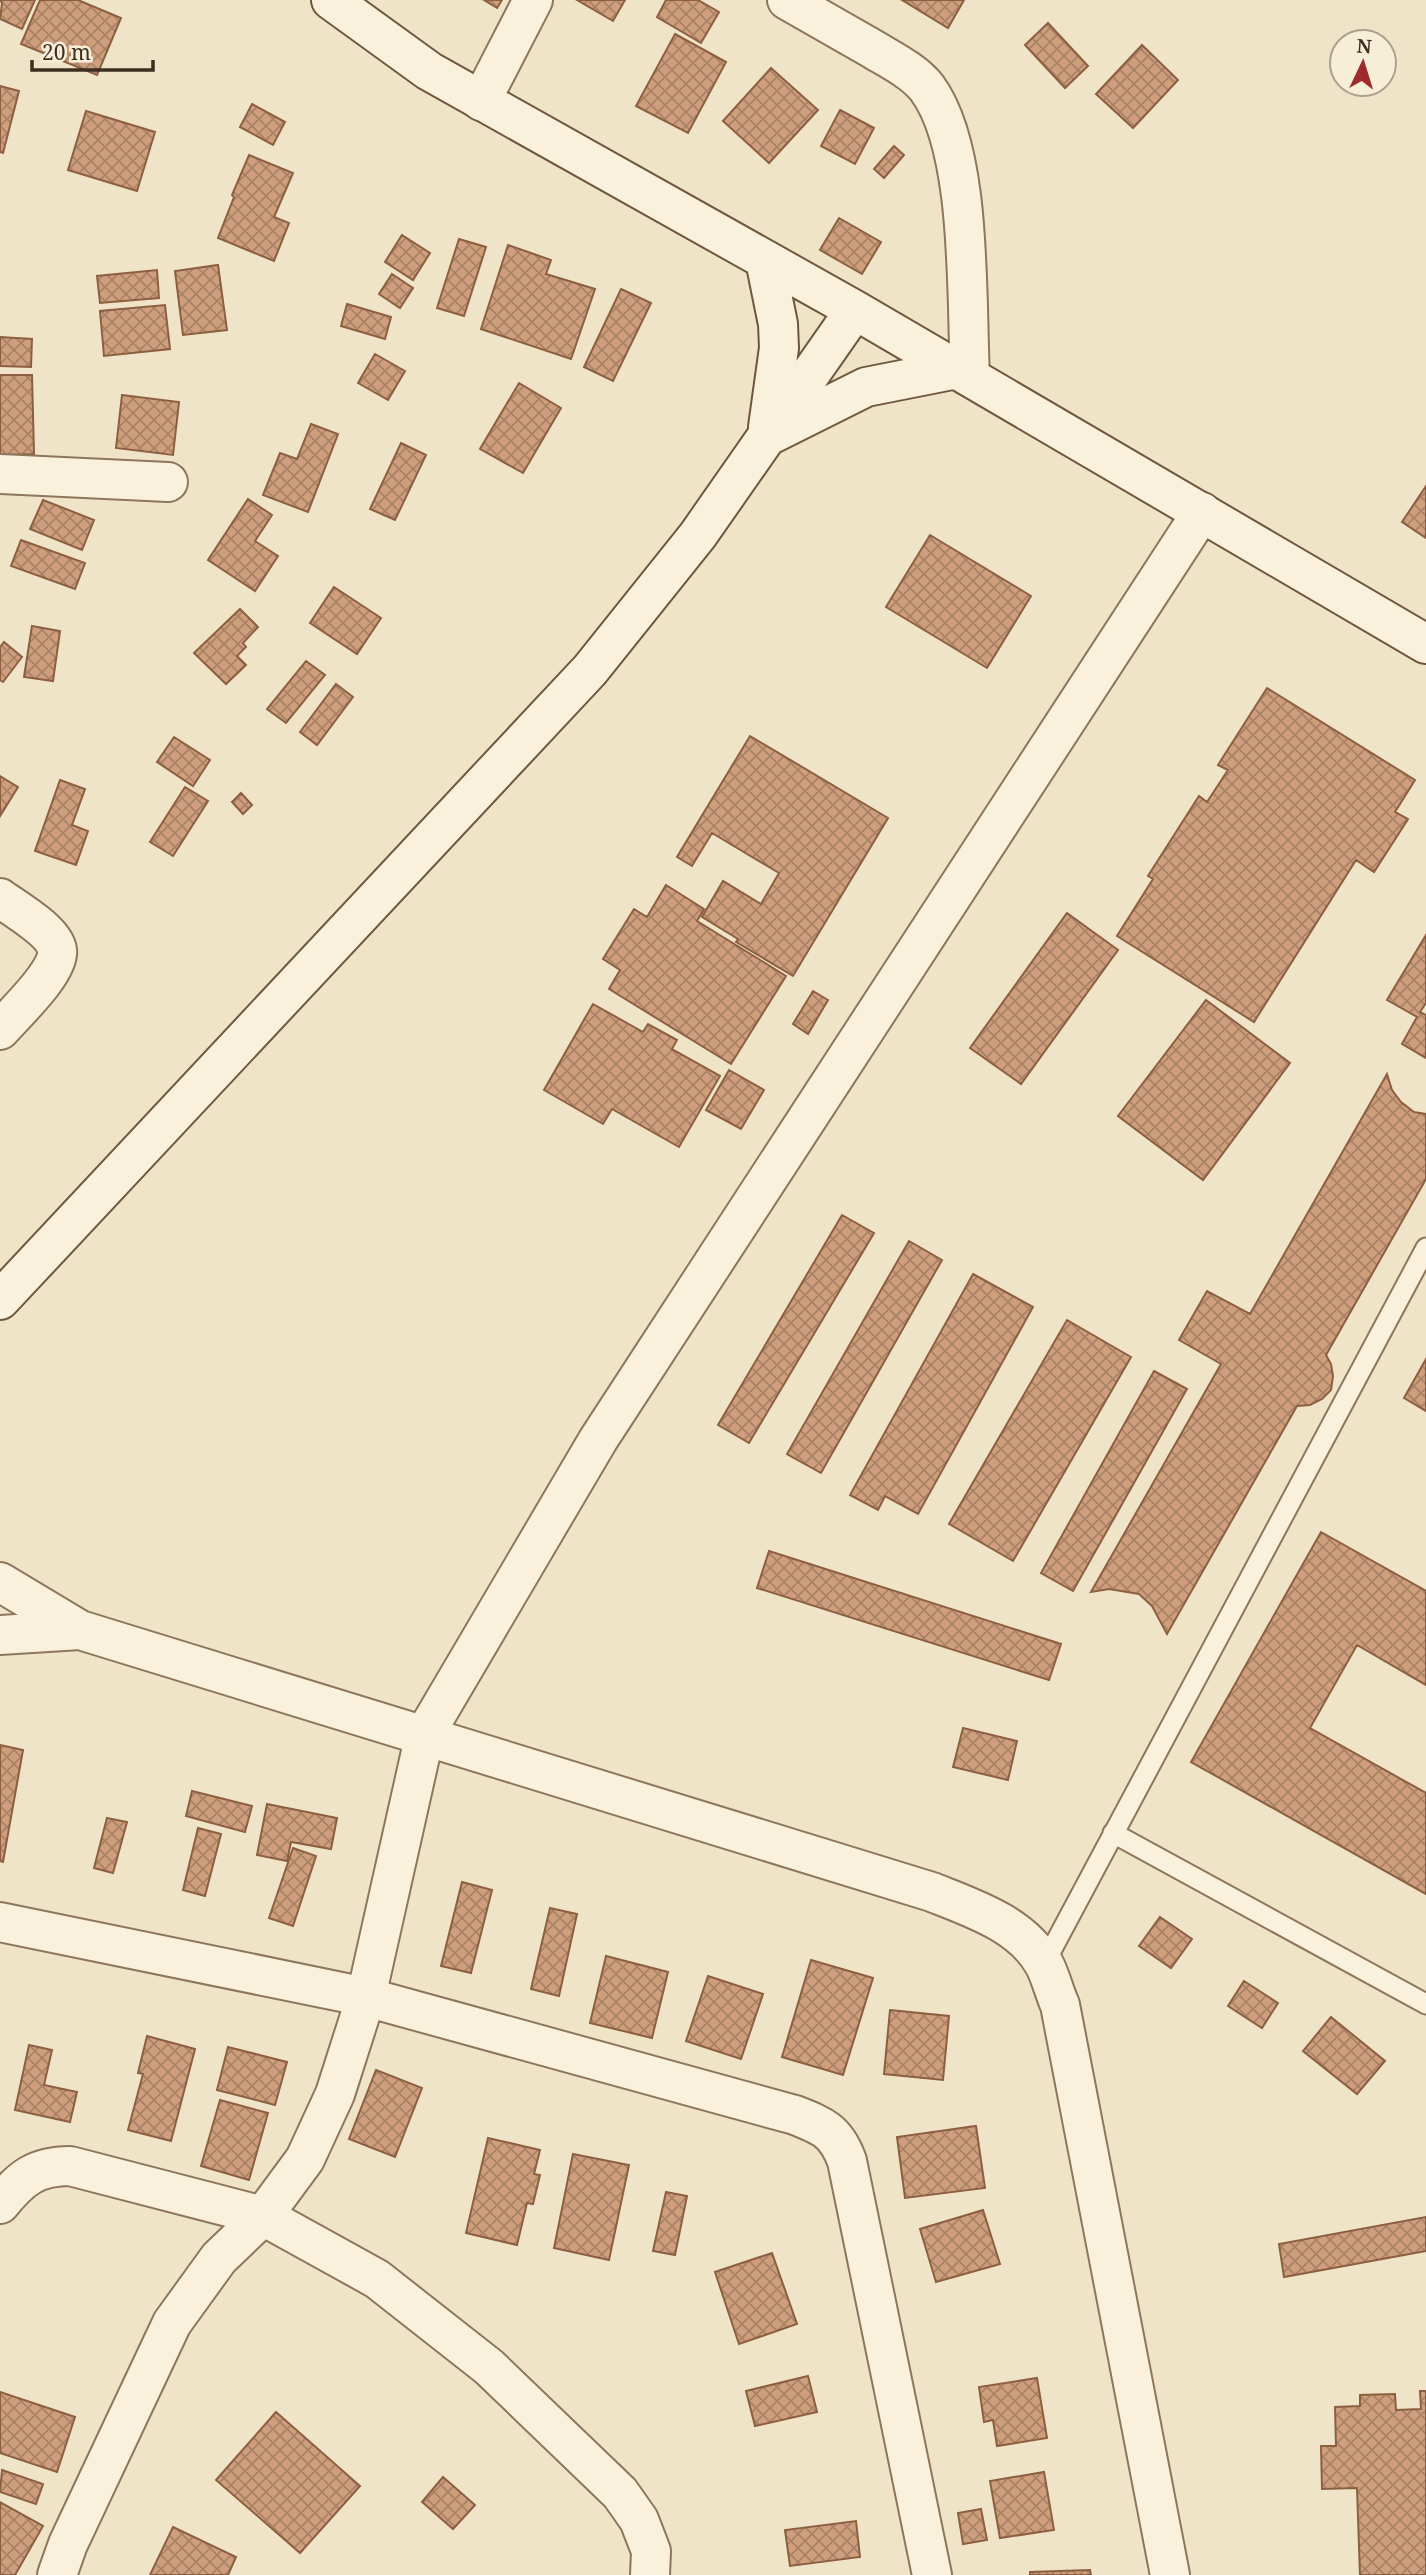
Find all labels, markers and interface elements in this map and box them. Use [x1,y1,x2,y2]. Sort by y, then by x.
scale bar [32,28,152,72]
north arrow [1328,28,1398,98]
text: N [1356,33,1373,60]
text: 20 m [42,38,91,66]

